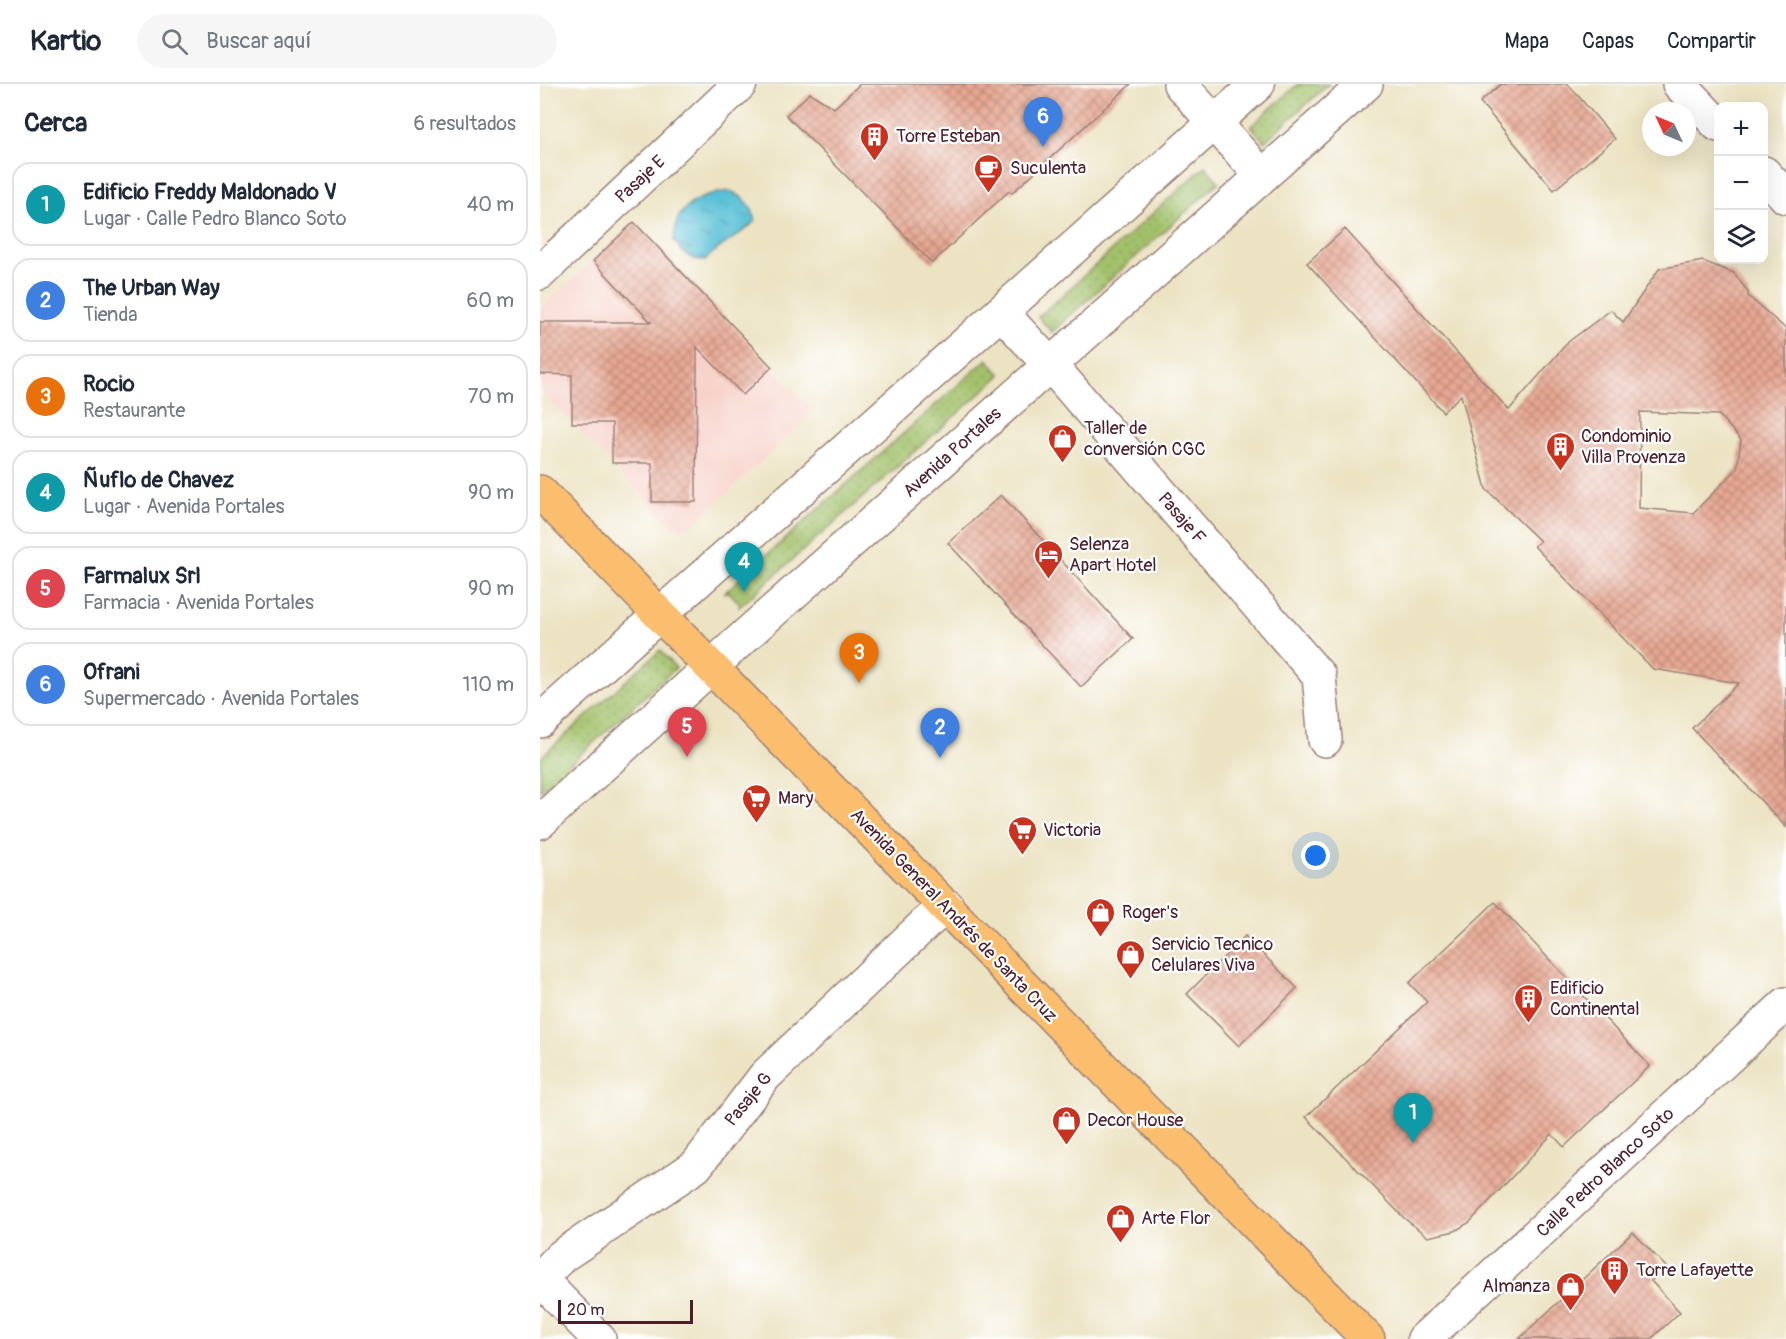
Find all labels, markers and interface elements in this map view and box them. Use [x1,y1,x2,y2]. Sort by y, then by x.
search box [137,14,557,68]
text: Kartio [30,24,101,59]
icon: search [158,25,191,58]
text: Buscar aquí [206,27,311,55]
text: Mapa [1505,28,1549,55]
text: Capas [1582,28,1634,55]
text: Compartir [1667,28,1756,55]
pin: 6 [1024,98,1062,147]
north arrow [1642,102,1696,156]
map controls [1714,102,1768,264]
button: + [1714,102,1768,156]
text: Cerca [24,107,87,139]
text: 6 resultados [414,111,516,136]
building icon: Torre Esteban [859,120,891,162]
place label: Torre Esteban [896,125,1001,148]
street label: Pasaje E [610,150,670,208]
cafe icon: Suculenta [973,152,1005,194]
button: − [1714,156,1768,210]
place label: Suculenta [1010,157,1086,180]
text: Edificio Freddy Maldonado V [83,178,337,206]
text: 1 [42,192,49,217]
text: 40 m [467,192,514,217]
text: Lugar · Calle Pedro Blanco Soto [83,206,346,231]
button: layers [1714,210,1768,264]
text: The Urban Way [83,274,220,302]
text: 2 [40,288,51,313]
text: 60 m [467,288,514,313]
text: Tienda [83,302,138,327]
text: Rocio [83,370,134,398]
text: 3 [40,384,51,409]
text: 70 m [468,384,514,409]
text: Restaurante [83,398,185,423]
street label: Avenida Portales [898,402,1006,503]
place label: Taller de conversión CGC [1084,417,1206,461]
shop icon: Taller de conversión CGC [1047,422,1079,464]
place label: Condominio Villa Provenza [1581,425,1686,469]
building icon: Condominio Villa Provenza [1544,430,1576,472]
text: Ñuflo de Chavez [83,466,234,494]
text: 4 [40,480,51,505]
text: 90 m [468,480,514,505]
street label: Pasaje F [1153,487,1211,549]
text: Lugar · Avenida Portales [83,494,284,519]
place label: Selenza Apart Hotel [1069,533,1157,577]
hotel icon: Selenza Apart Hotel [1032,538,1064,580]
pin: 4 [724,542,764,592]
text: Farmalux Srl [83,562,201,590]
text: 5 [40,576,51,601]
text: 90 m [468,576,514,601]
text: Farmacia · Avenida Portales [83,590,314,615]
pin: 3 [840,634,878,683]
text: Ofrani [83,658,140,686]
text: 6 [40,672,51,697]
text: 110 m [463,672,514,697]
text: Supermercado · Avenida Portales [83,686,359,711]
pin: 5 [668,708,706,757]
pin: 2 [920,708,960,758]
supermarket icon: Mary [741,782,773,824]
place label: Mary [778,787,814,810]
street label: Avenida General Andrés de Santa Cruz [845,804,1062,1027]
supermarket icon: Victoria [1006,814,1038,856]
place label: Victoria [1043,819,1101,842]
your location [1301,841,1330,870]
shop icon: Roger's [1085,896,1117,938]
place label: Roger's [1122,901,1178,924]
place label: Servicio Tecnico Celulares Viva [1151,933,1273,977]
shop icon: Servicio Tecnico Celulares Viva [1114,938,1146,980]
place label: Edificio Continental [1550,977,1640,1021]
building icon: Edificio Continental [1513,982,1545,1024]
street label: Pasaje G [720,1068,777,1131]
pin: 1 [1394,1094,1432,1143]
street label: Calle Pedro Blanco Soto [1532,1102,1679,1242]
shop icon: Decor House [1050,1104,1082,1146]
place label: Decor House [1087,1109,1183,1132]
shop icon: Arte Flor [1104,1202,1136,1244]
place label: Arte Flor [1141,1207,1211,1230]
building icon: Torre Lafayette [1599,1254,1631,1296]
place label: Torre Lafayette [1636,1259,1754,1282]
shop icon: Almanza [1555,1270,1587,1312]
place label: Almanza [1482,1275,1550,1298]
scale bar [558,1297,693,1324]
text: 20 m [567,1300,605,1320]

